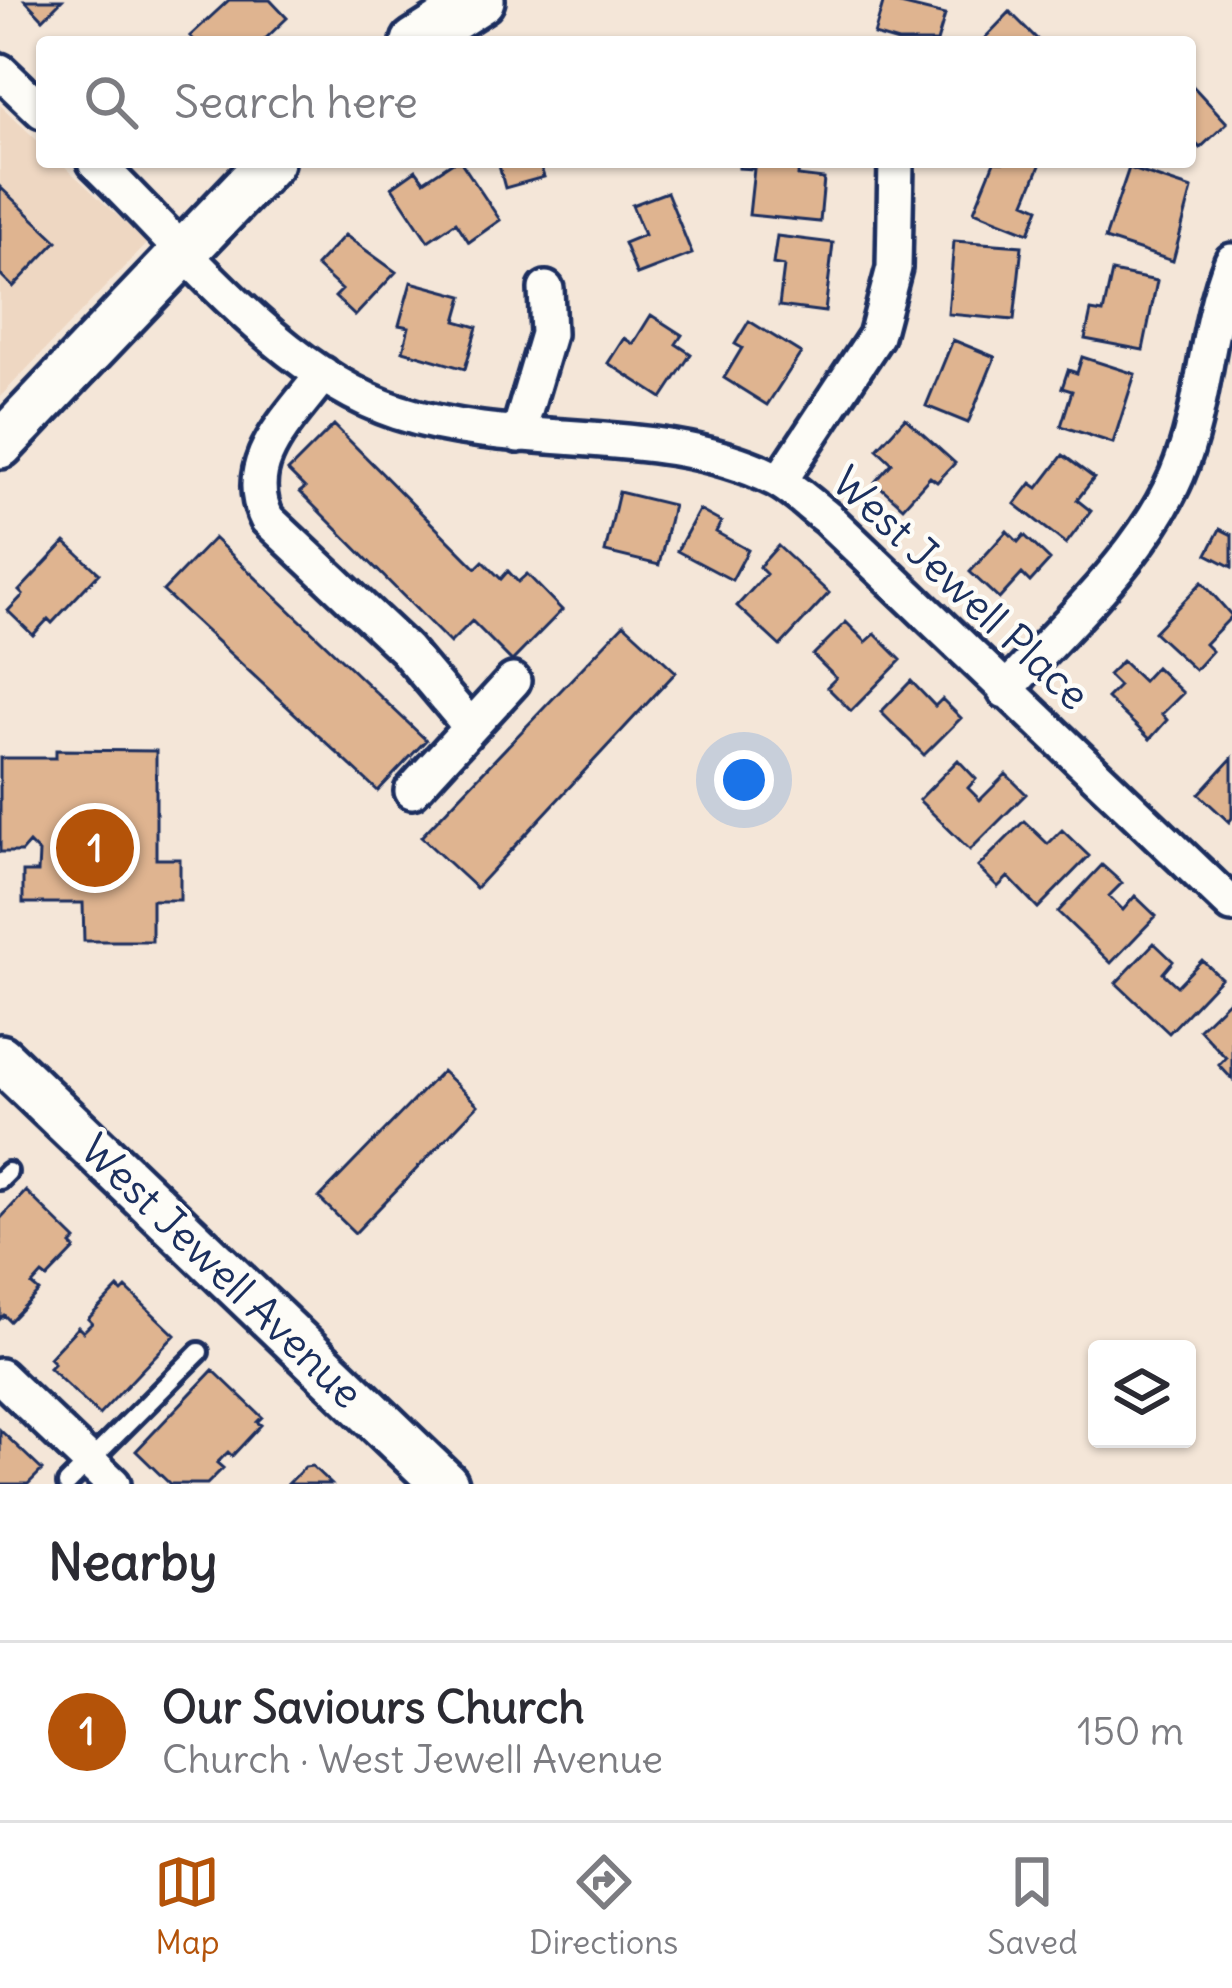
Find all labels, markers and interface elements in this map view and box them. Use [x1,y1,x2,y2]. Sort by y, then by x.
search box [36,36,1196,168]
icon: search [78,69,144,135]
text: Search here [174,74,418,130]
street label: West Jewell Place [822,456,1100,720]
your location [714,750,774,810]
pin: 1 [56,803,134,893]
street label: West Jewell Avenue [70,1123,374,1419]
map controls [1088,1340,1196,1448]
button: layers [1088,1340,1196,1448]
text: Nearby [48,1530,217,1594]
text: Our Saviours Church [162,1679,584,1735]
text: 1 [79,1707,95,1756]
text: 150 m [1077,1707,1184,1756]
text: Church · West Jewell Avenue [162,1735,663,1784]
tab: Map [154,1849,220,1963]
tab: Directions [529,1849,678,1963]
tab: Saved [987,1849,1078,1963]

